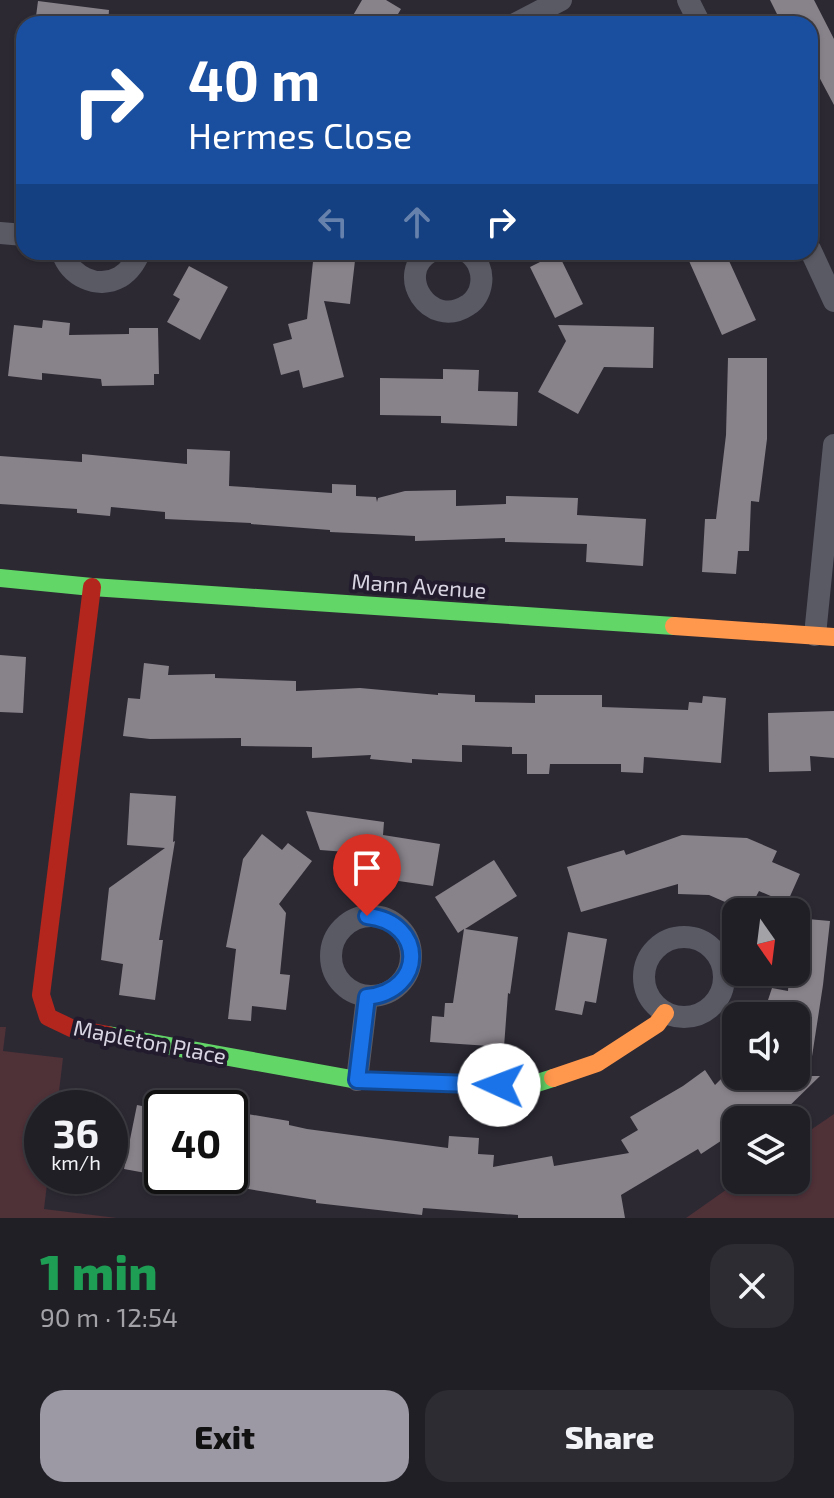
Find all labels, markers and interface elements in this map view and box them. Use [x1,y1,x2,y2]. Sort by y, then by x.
text: 40 m [188,45,320,112]
icon: right [56,48,160,152]
text: Hermes Close [188,113,412,156]
icon: left [311,200,355,244]
icon: ahead [395,200,439,244]
icon: right [479,200,523,244]
street label: Mann Avenue [351,567,487,603]
pin [333,834,401,916]
icon: arrive [345,846,389,890]
north arrow [722,898,810,986]
map controls [722,898,810,1194]
button: sound [722,1002,810,1090]
street label: Mapleton Place [71,1013,229,1069]
position arrow [457,1043,541,1127]
speed limit sign: 40 [144,1090,248,1194]
button: layers [722,1106,810,1194]
text: 36 [53,1108,99,1156]
text: km/h [51,1150,101,1174]
text: 1 min [40,1242,158,1300]
button: close [710,1244,794,1328]
text: 90 m · 12:54 [40,1301,178,1332]
button: Exit [40,1390,409,1482]
button: Share [425,1390,794,1482]

